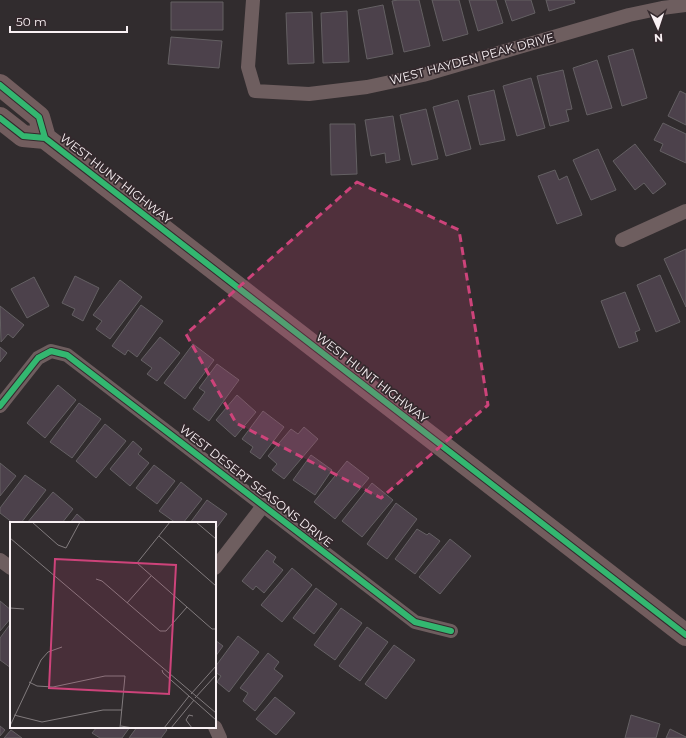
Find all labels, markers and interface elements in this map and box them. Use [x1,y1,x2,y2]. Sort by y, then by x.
scale bar [10,8,127,34]
north arrow [638,8,678,48]
text: 50 m [16,14,47,29]
street label: WEST HAYDEN PEAK DRIVE [388,29,556,88]
text: N [654,31,663,45]
street label: WEST HUNT HIGHWAY [57,130,176,227]
street label: WEST HUNT HIGHWAY [313,329,432,426]
street label: WEST DESERT SEASONS DRIVE [177,421,336,550]
inset map [10,522,216,728]

